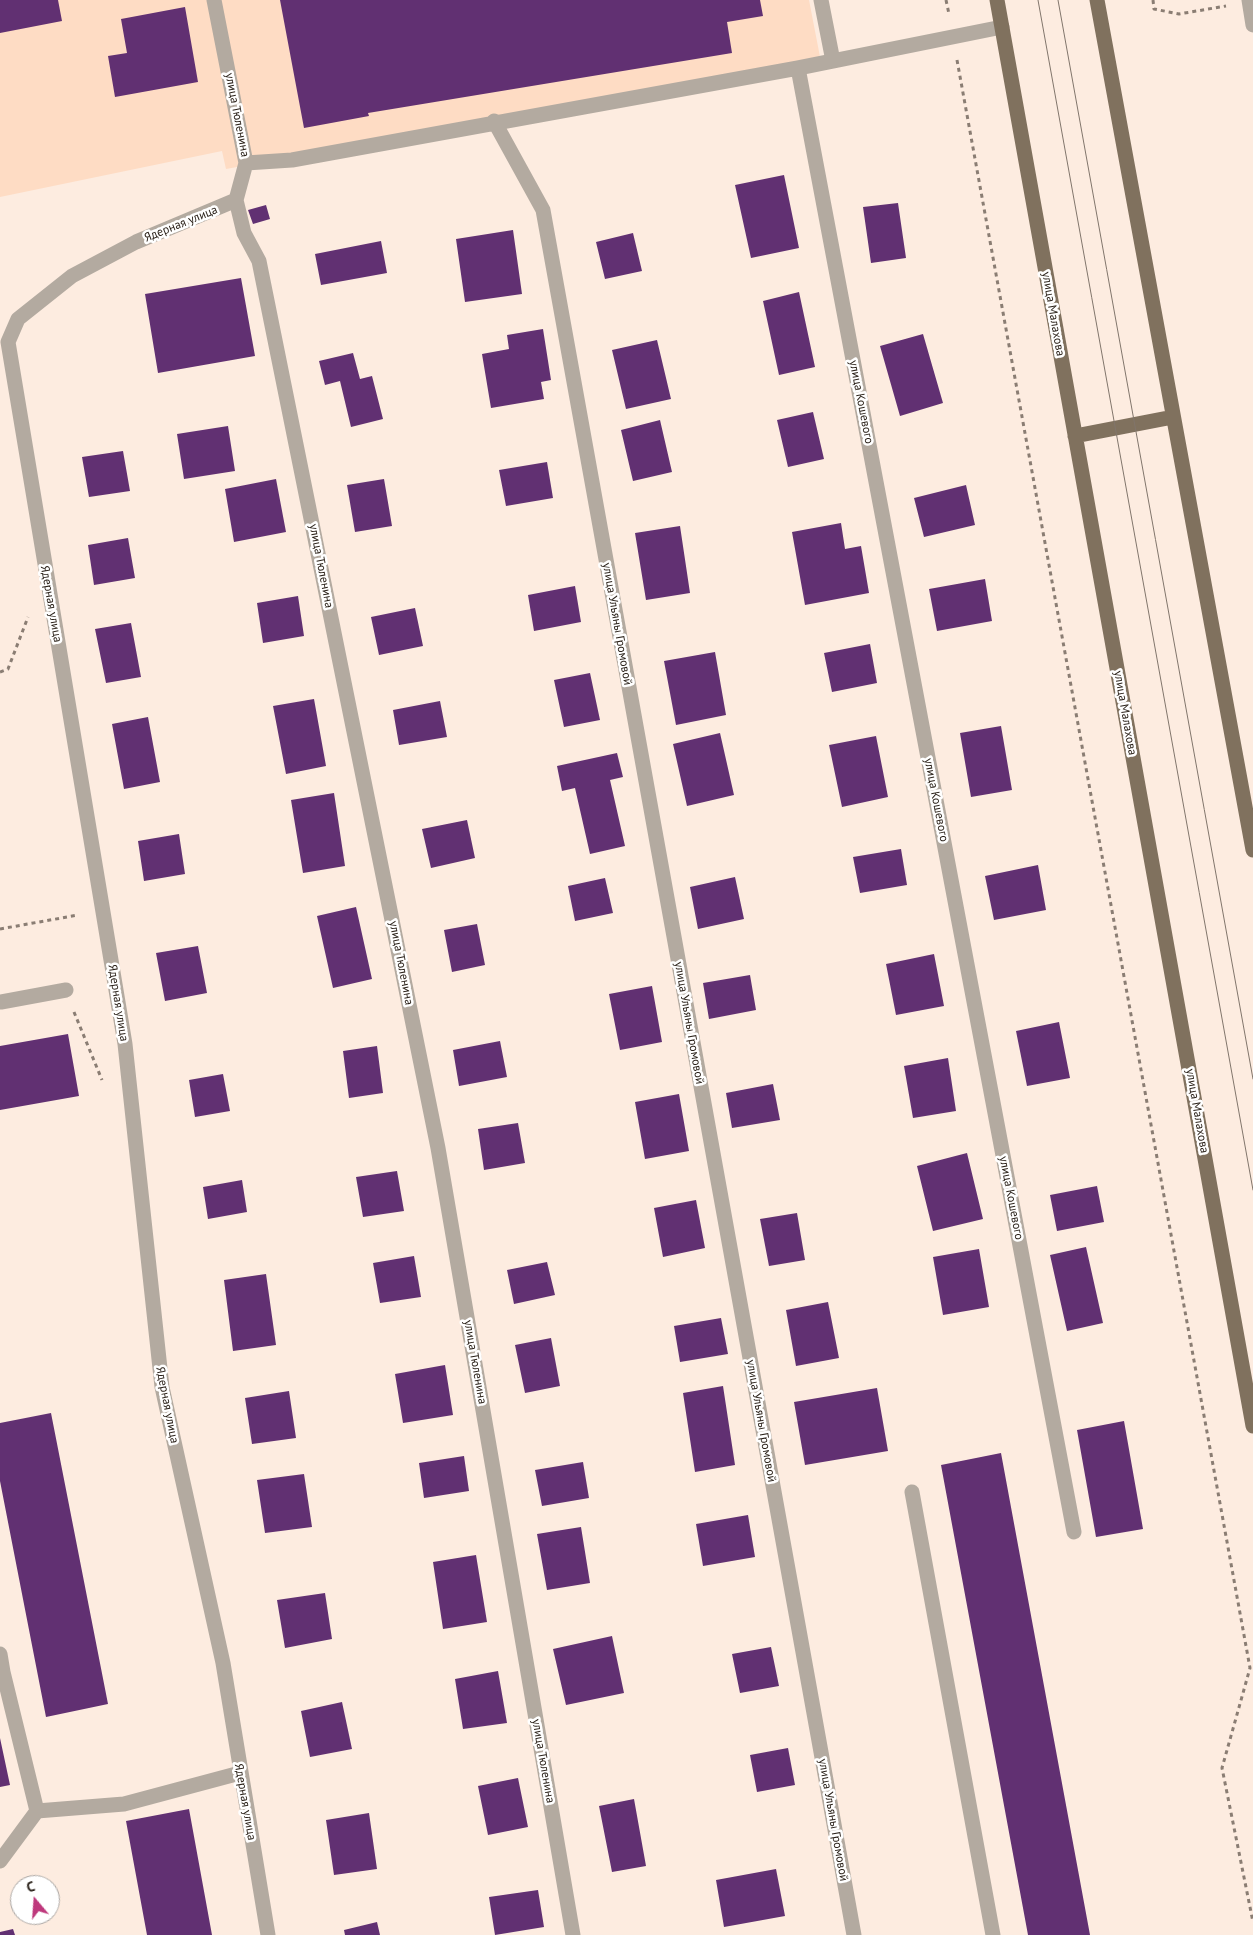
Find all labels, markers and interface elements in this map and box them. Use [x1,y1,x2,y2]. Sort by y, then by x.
street label: улица Тюленина [222,72,252,158]
street label: Ядерная улица [142,203,220,245]
street label: улица Малахова [1038,271,1068,357]
street label: улица Кошевого [846,359,876,445]
street label: улица Тюленина [306,523,336,609]
street label: улица Ульяны Громовой [599,562,635,686]
street label: Ядерная улица [37,564,65,644]
street label: улица Малахова [1110,670,1140,756]
street label: улица Кошевого [921,757,951,843]
street label: улица Тюленина [386,920,416,1006]
street label: улица Ульяны Громовой [671,961,707,1085]
street label: Ядерная улица [105,963,131,1043]
street label: улица Малахова [1182,1068,1212,1154]
street label: улица Кошевого [996,1155,1026,1241]
street label: улица Тюленина [461,1319,489,1405]
street label: улица Ульяны Громовой [743,1359,779,1483]
street label: Ядерная улица [153,1365,181,1445]
street label: улица Тюленина [529,1718,557,1804]
street label: улица Ульяны Громовой [815,1758,851,1882]
street label: Ядерная улица [231,1762,259,1842]
north arrow [10,1875,60,1925]
text: С [24,1877,37,1896]

